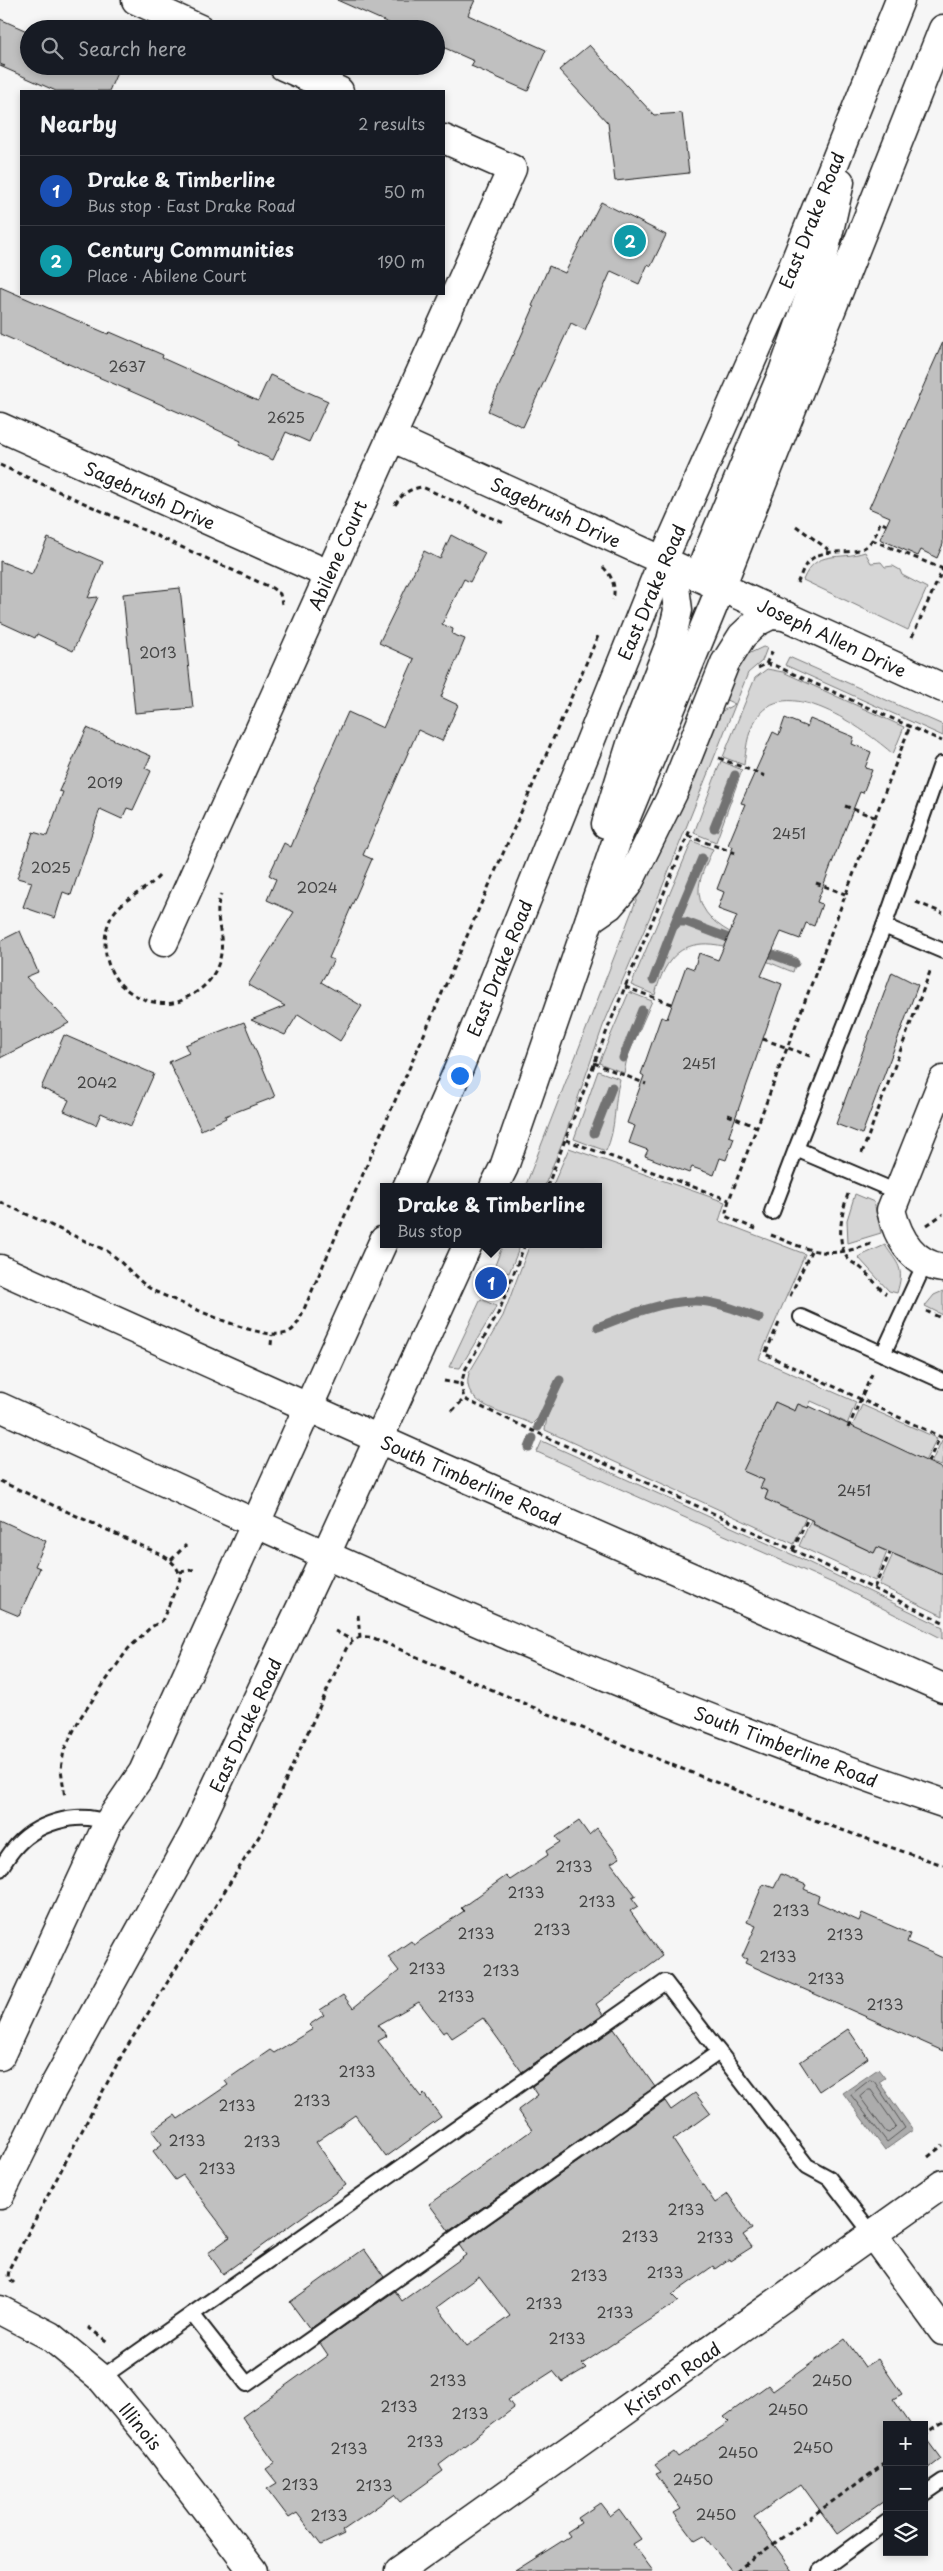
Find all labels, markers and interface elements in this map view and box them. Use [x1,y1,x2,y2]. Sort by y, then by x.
search box [20,20,445,75]
icon: search [38,34,66,62]
text: Search here [78,34,187,62]
text: Nearby [40,107,117,139]
text: 2 results [358,111,425,135]
street label: East Drake Road [771,148,851,292]
text: Drake & Timberline [87,165,275,193]
text: 1 [52,179,60,203]
text: 50 m [384,179,425,203]
text: Bus stop · East Drake Road [87,193,296,217]
pin: 2 [614,222,646,260]
text: Century Communities [87,235,294,263]
text: 2 [50,249,62,273]
text: 190 m [377,249,425,273]
text: Place · Abilene Court [87,263,247,287]
house number: 2637 [108,354,146,377]
house number: 2625 [267,405,305,428]
street label: Sagebrush Drive [80,454,220,536]
street label: Sagebrush Drive [486,470,626,554]
street label: Abilene Court [301,496,373,614]
street label: East Drake Road [610,520,692,664]
street label: Joseph Allen Drive [753,591,911,683]
house number: 2013 [139,640,177,663]
house number: 2019 [87,770,123,793]
house number: 2451 [772,821,806,844]
house number: 2025 [31,855,71,878]
house number: 2024 [296,875,338,898]
street label: East Drake Road [459,896,539,1040]
house number: 2451 [682,1051,716,1074]
your location [447,1063,473,1089]
house number: 2042 [77,1070,117,1093]
popup [380,1183,602,1248]
text: Drake & Timberline [397,1190,585,1218]
text: Bus stop [397,1218,462,1242]
pin: 1 [475,1264,507,1302]
street label: South Timberline Road [377,1428,565,1532]
house number: 2451 [837,1478,871,1501]
street label: East Drake Road [202,1653,288,1797]
street label: South Timberline Road [690,1699,882,1793]
house number: 2133 [556,1854,592,1877]
house number: 2133 [508,1880,544,1903]
house number: 2133 [579,1889,615,1912]
house number: 2133 [773,1898,809,1921]
house number: 2133 [534,1917,570,1940]
house number: 2133 [458,1921,494,1944]
house number: 2133 [827,1922,863,1945]
house number: 2133 [760,1944,796,1967]
house number: 2133 [409,1956,445,1979]
house number: 2133 [483,1958,519,1981]
house number: 2133 [808,1966,844,1989]
house number: 2133 [438,1984,474,2007]
house number: 2133 [867,1992,903,2015]
house number: 2133 [339,2059,375,2082]
house number: 2133 [294,2088,330,2111]
house number: 2133 [219,2093,255,2116]
house number: 2133 [169,2128,205,2151]
house number: 2133 [244,2129,280,2152]
house number: 2133 [199,2156,235,2179]
house number: 2133 [668,2197,704,2220]
house number: 2133 [622,2224,658,2247]
house number: 2133 [697,2225,733,2248]
house number: 2133 [647,2260,683,2283]
house number: 2133 [571,2263,607,2286]
house number: 2133 [526,2291,562,2314]
house number: 2133 [597,2300,633,2323]
house number: 2133 [549,2326,585,2349]
street label: Krisron Road [618,2335,726,2421]
house number: 2133 [430,2368,466,2391]
house number: 2450 [812,2368,852,2391]
house number: 2133 [381,2394,417,2417]
street label: Illinois [113,2396,169,2456]
house number: 2450 [768,2397,808,2420]
house number: 2133 [452,2401,488,2424]
map controls [883,2421,928,2556]
button: + [883,2421,928,2466]
house number: 2133 [407,2429,443,2452]
house number: 2450 [793,2435,833,2458]
house number: 2133 [331,2436,367,2459]
house number: 2450 [718,2440,758,2463]
button: − [883,2466,928,2511]
house number: 2450 [673,2467,713,2490]
house number: 2133 [282,2472,318,2495]
house number: 2133 [356,2473,392,2496]
house number: 2450 [696,2502,736,2525]
house number: 2133 [311,2503,347,2526]
button: layers [883,2511,928,2556]

